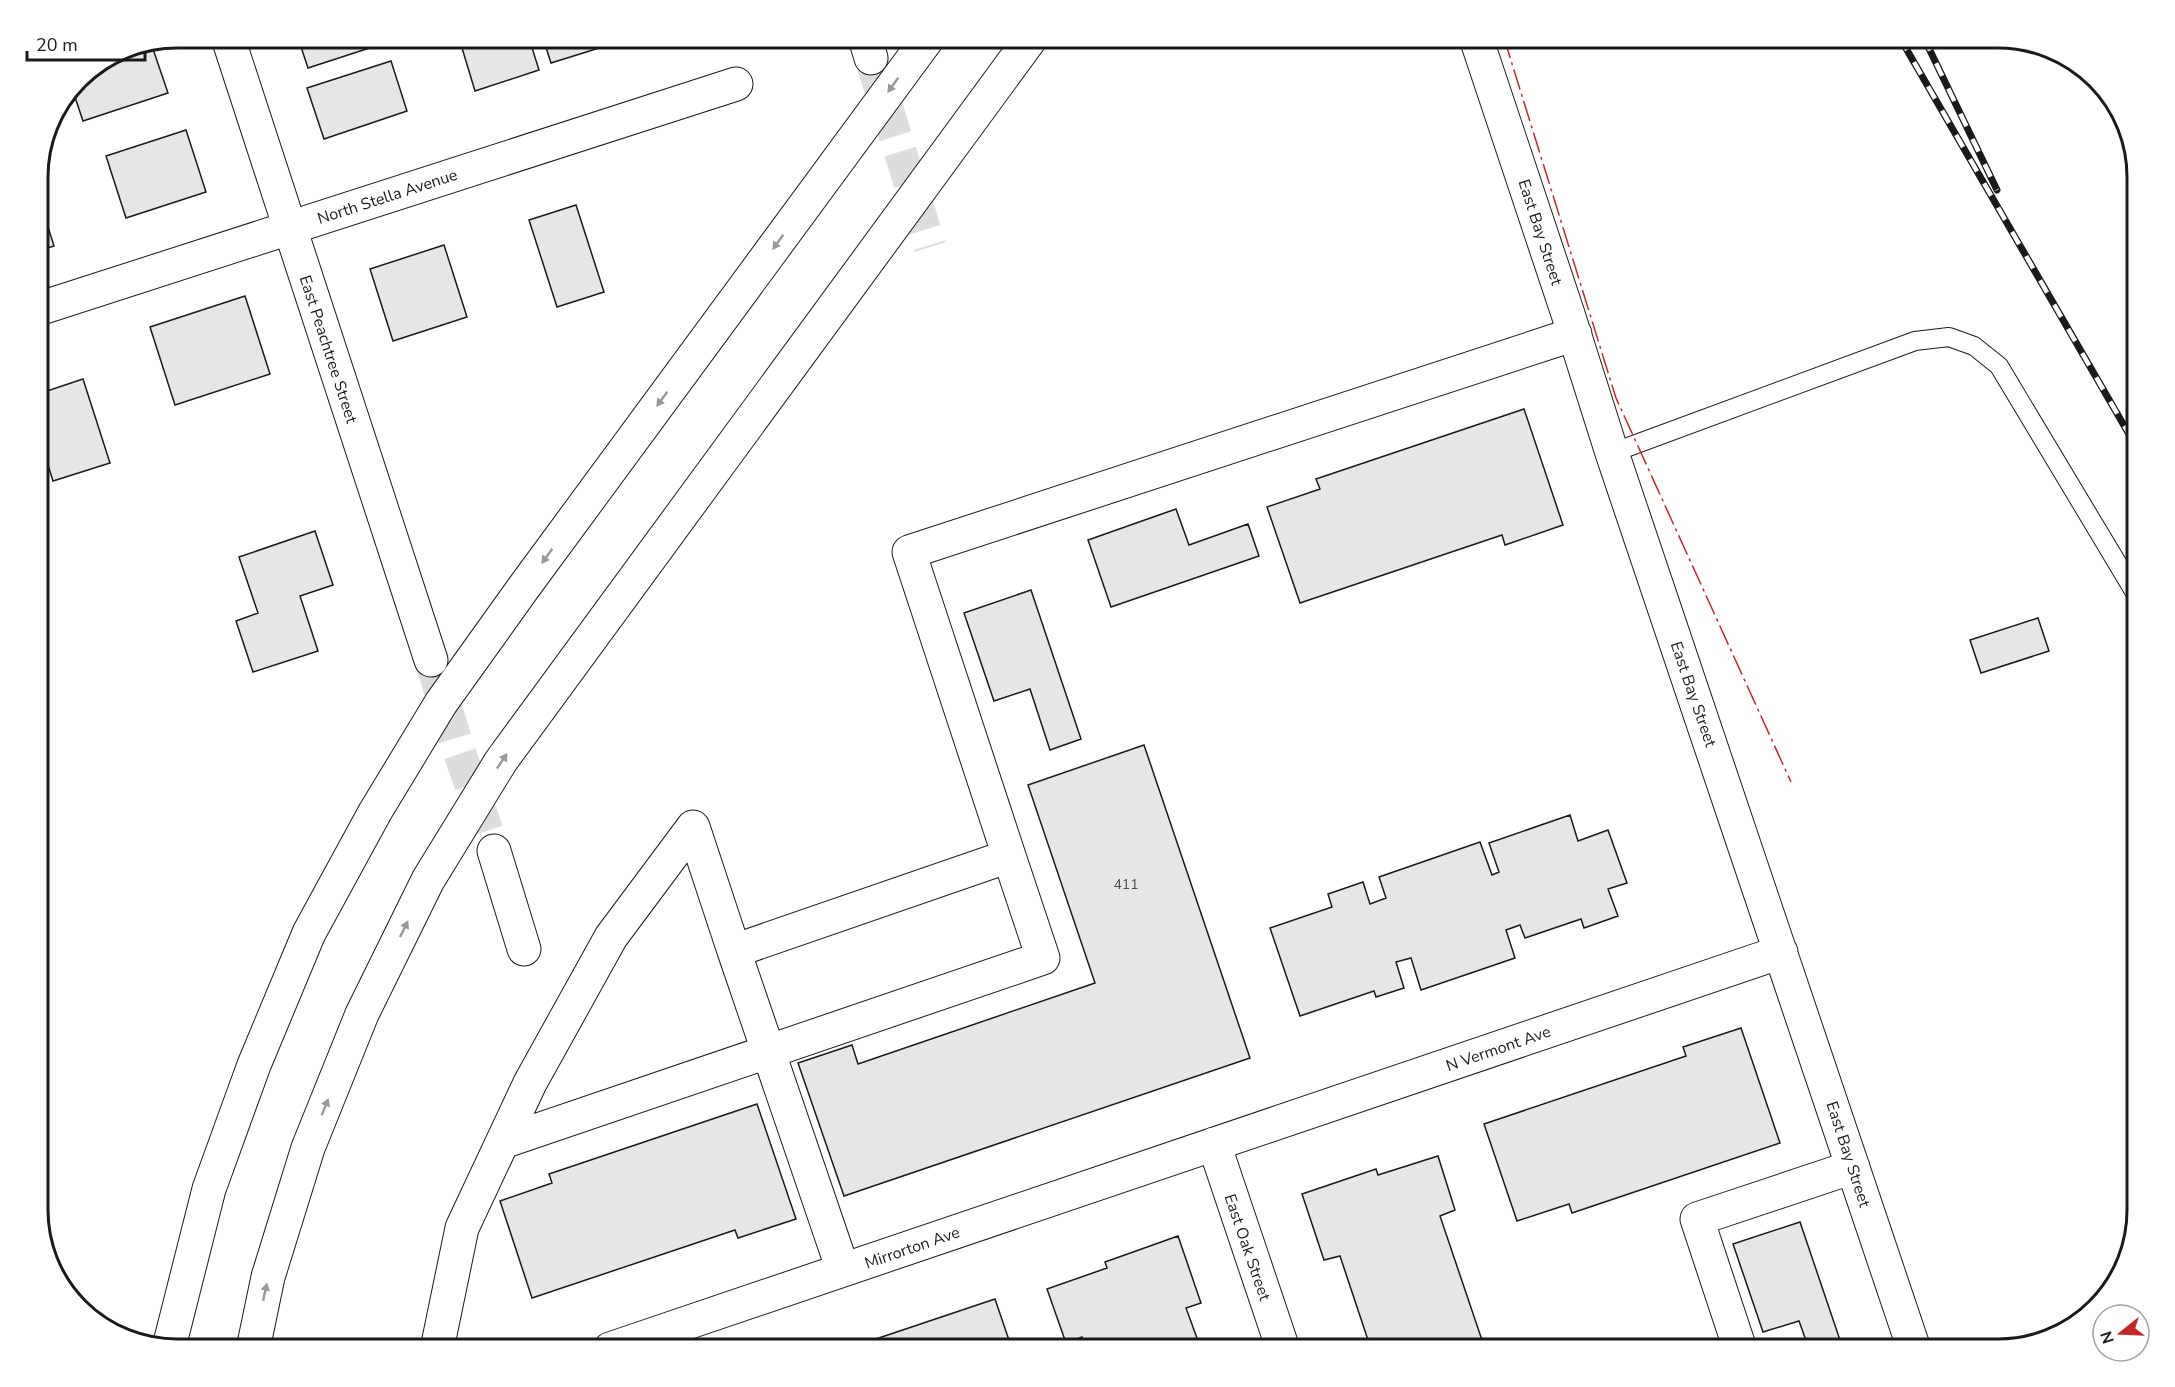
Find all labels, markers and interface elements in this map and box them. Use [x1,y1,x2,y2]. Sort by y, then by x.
scale bar [27,24,146,62]
text: 20 m [36,33,78,57]
one-way arrow [887,76,899,92]
street label: North Stella Avenue [314,164,460,230]
street label: East Bay Street [1513,176,1568,288]
one-way arrow [772,233,784,249]
street label: East Peachtree Street [294,273,362,426]
one-way arrow [656,390,668,406]
one-way arrow [541,548,553,564]
street label: East Bay Street [1665,639,1722,750]
one-way arrow [496,753,508,769]
house number: 411 [1113,875,1139,894]
one-way arrow [399,920,409,938]
street label: N Vermont Ave [1443,1021,1554,1077]
one-way arrow [321,1098,330,1116]
street label: East Bay Street [1821,1098,1876,1210]
street label: East Oak Street [1218,1191,1276,1304]
street label: Mirrorton Ave [862,1221,963,1275]
one-way arrow [260,1283,270,1302]
north arrow [2091,1303,2151,1363]
text: N [2095,1328,2120,1346]

